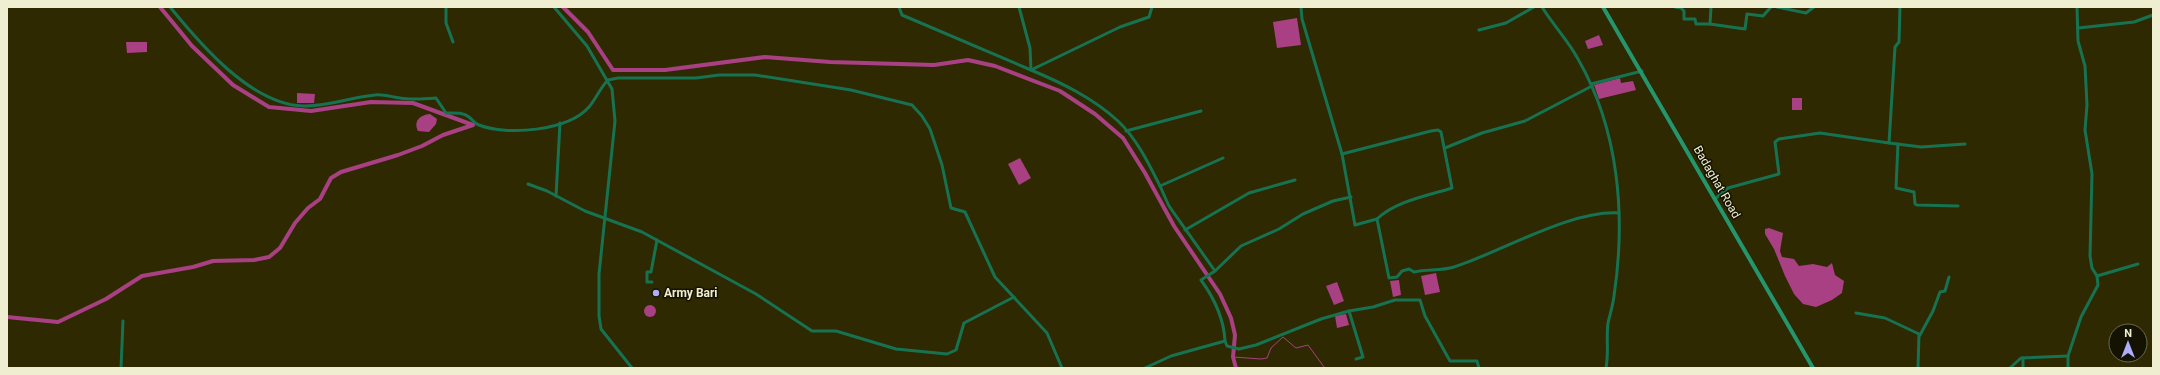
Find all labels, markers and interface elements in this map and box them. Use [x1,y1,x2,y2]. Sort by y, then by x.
street label: Badaghat Road [1691,143,1743,221]
place label: Army Bari [664,286,718,300]
marker: Army Bari [651,288,661,298]
north arrow [2108,323,2148,363]
text: N [2124,327,2132,340]

